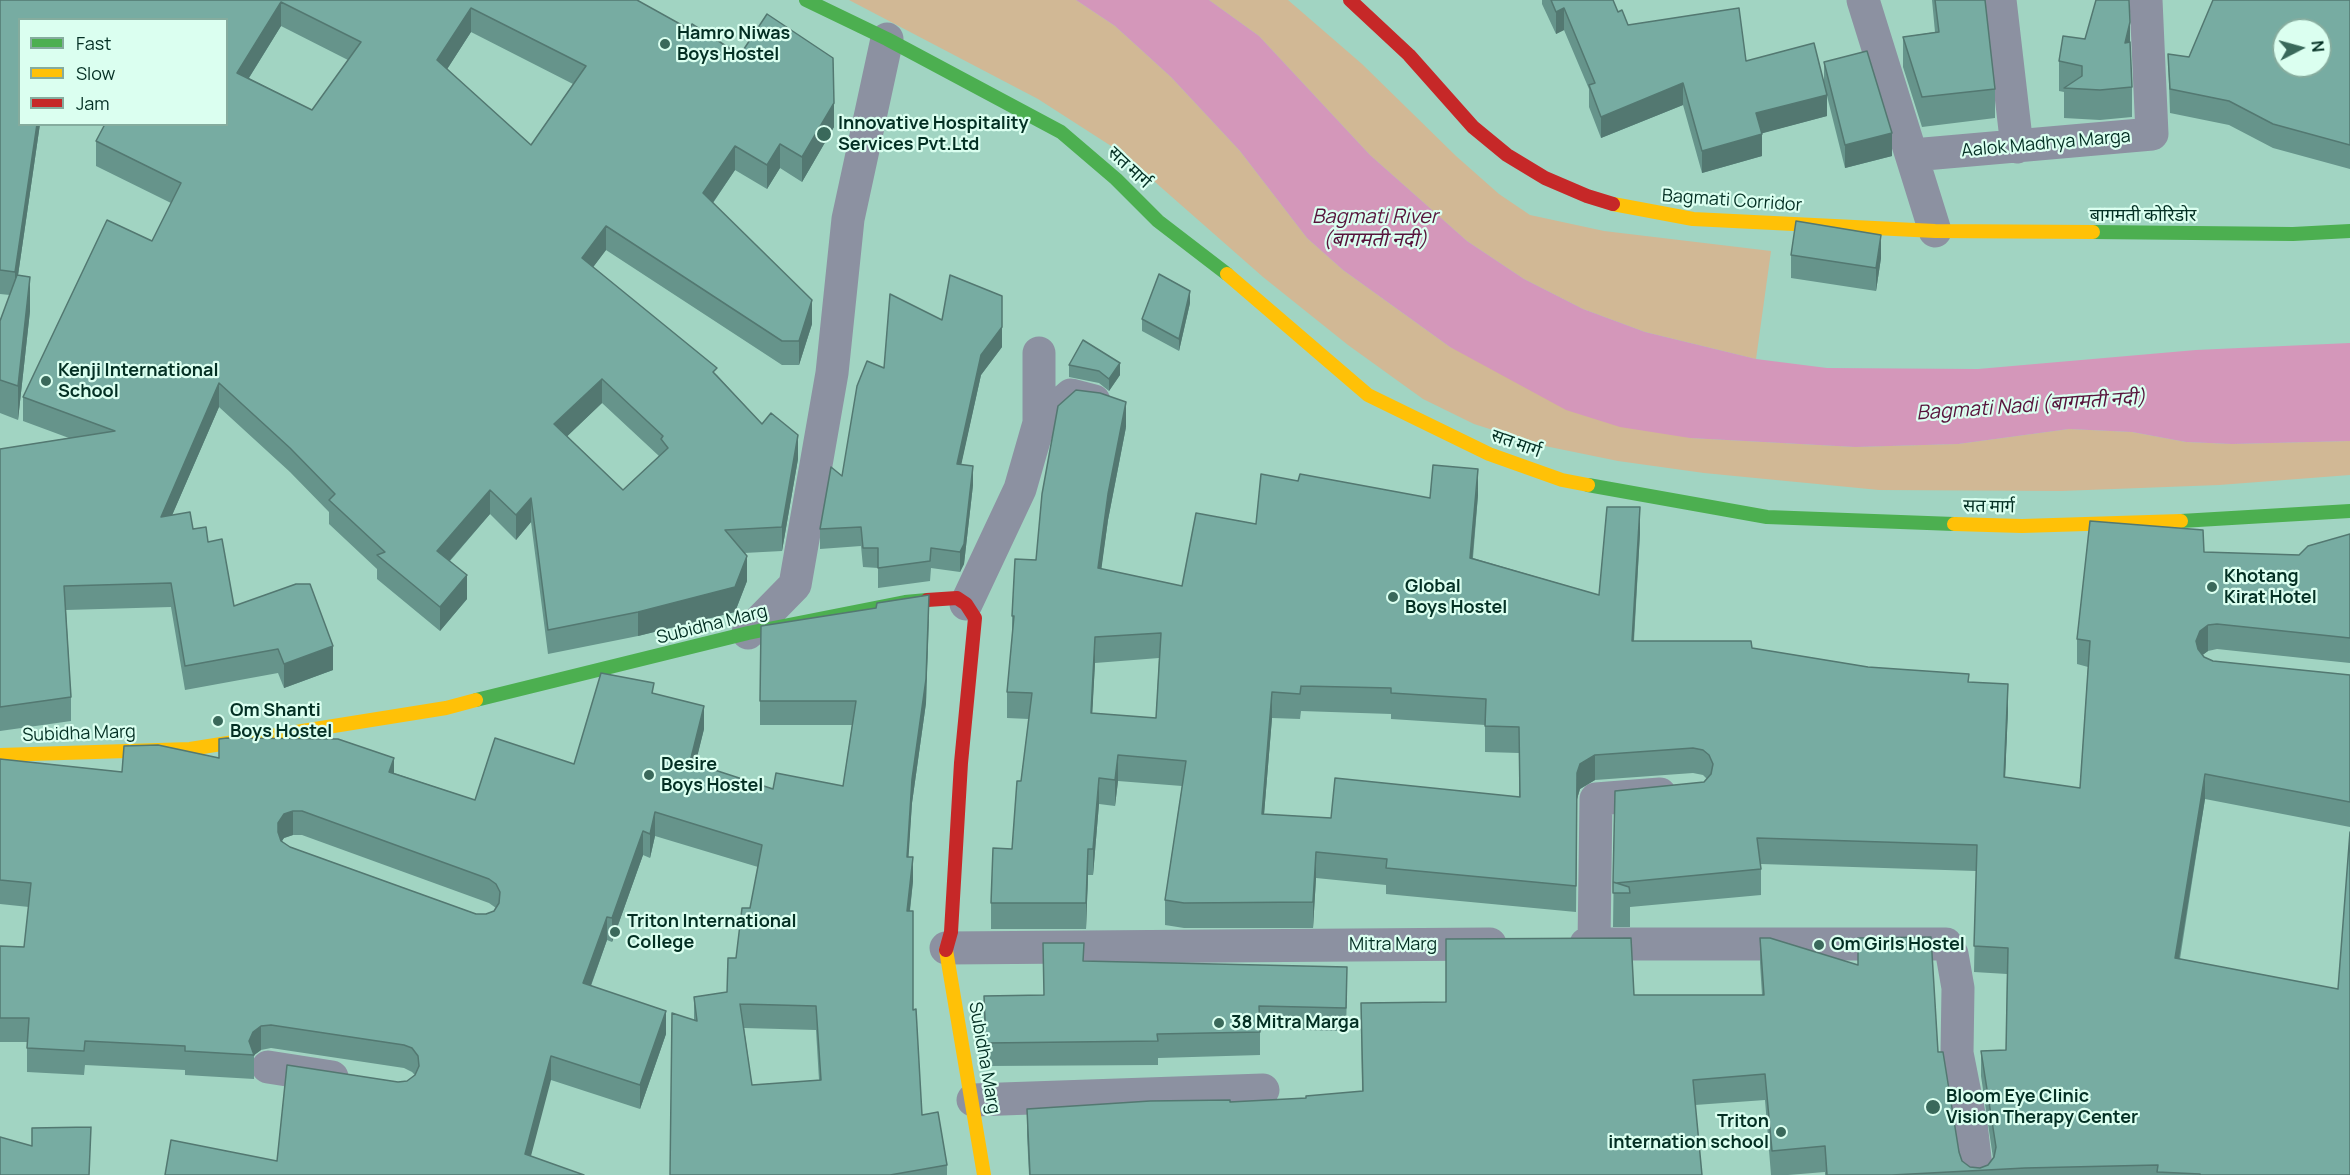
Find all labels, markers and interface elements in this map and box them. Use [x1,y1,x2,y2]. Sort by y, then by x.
legend [18,18,228,126]
north arrow [2272,18,2332,78]
place label: Hamro Niwas Boys Hostel [677,23,790,66]
text: Fast [76,31,111,55]
marker: Hamro Niwas Boys Hostel [658,37,672,51]
text: N [2306,39,2329,53]
text: Slow [76,61,115,85]
text: Jam [76,91,110,115]
place label: Innovative Hospitality Services Pvt.Ltd [838,113,1028,156]
marker: Innovative Hospitality Services Pvt.Ltd [815,125,833,143]
street label: Aalok Madhya Marga [1960,126,2132,162]
street label: सत मार्ग [1103,143,1155,193]
street label: Bagmati Corridor [1661,185,1803,217]
water label: Bagmati River (बागमती नदी) [1312,205,1438,252]
street label: बागमती कोरिडोर [2090,205,2196,227]
place label: Kenji International School [58,360,218,403]
marker: Kenji International School [39,374,53,388]
water label: Bagmati Nadi (बागमती नदी) [1916,386,2146,426]
street label: सत मार्ग [1488,425,1544,463]
street label: सत मार्ग [1963,496,2015,518]
place label: Khotang Kirat Hotel [2224,566,2317,608]
place label: Global Boys Hostel [1405,576,1507,618]
marker: Khotang Kirat Hotel [2205,580,2219,594]
marker: Global Boys Hostel [1386,590,1400,604]
street label: Subidha Marg [654,601,770,649]
place label: Om Shanti Boys Hostel [230,700,332,742]
marker: Om Shanti Boys Hostel [211,714,225,728]
street label: Subidha Marg [22,721,136,747]
place label: Desire Boys Hostel [661,754,763,796]
marker: Desire Boys Hostel [642,768,656,782]
place label: Triton International College [627,911,796,954]
marker: Triton International College [608,925,622,939]
street label: Mitra Marg [1349,934,1437,956]
place label: Om Girls Hostel [1831,934,1965,956]
marker: Om Girls Hostel [1812,938,1826,952]
street label: Subidha Marg [964,1000,1004,1116]
place label: 38 Mitra Marga [1231,1012,1359,1034]
marker: 38 Mitra Marga [1212,1016,1226,1030]
place label: Bloom Eye Clinic Vision Therapy Center [1946,1086,2138,1128]
marker: Bloom Eye Clinic Vision Therapy Center [1924,1098,1942,1116]
place label: Triton internation school [1608,1111,1769,1154]
marker: Triton internation school [1774,1125,1788,1139]

